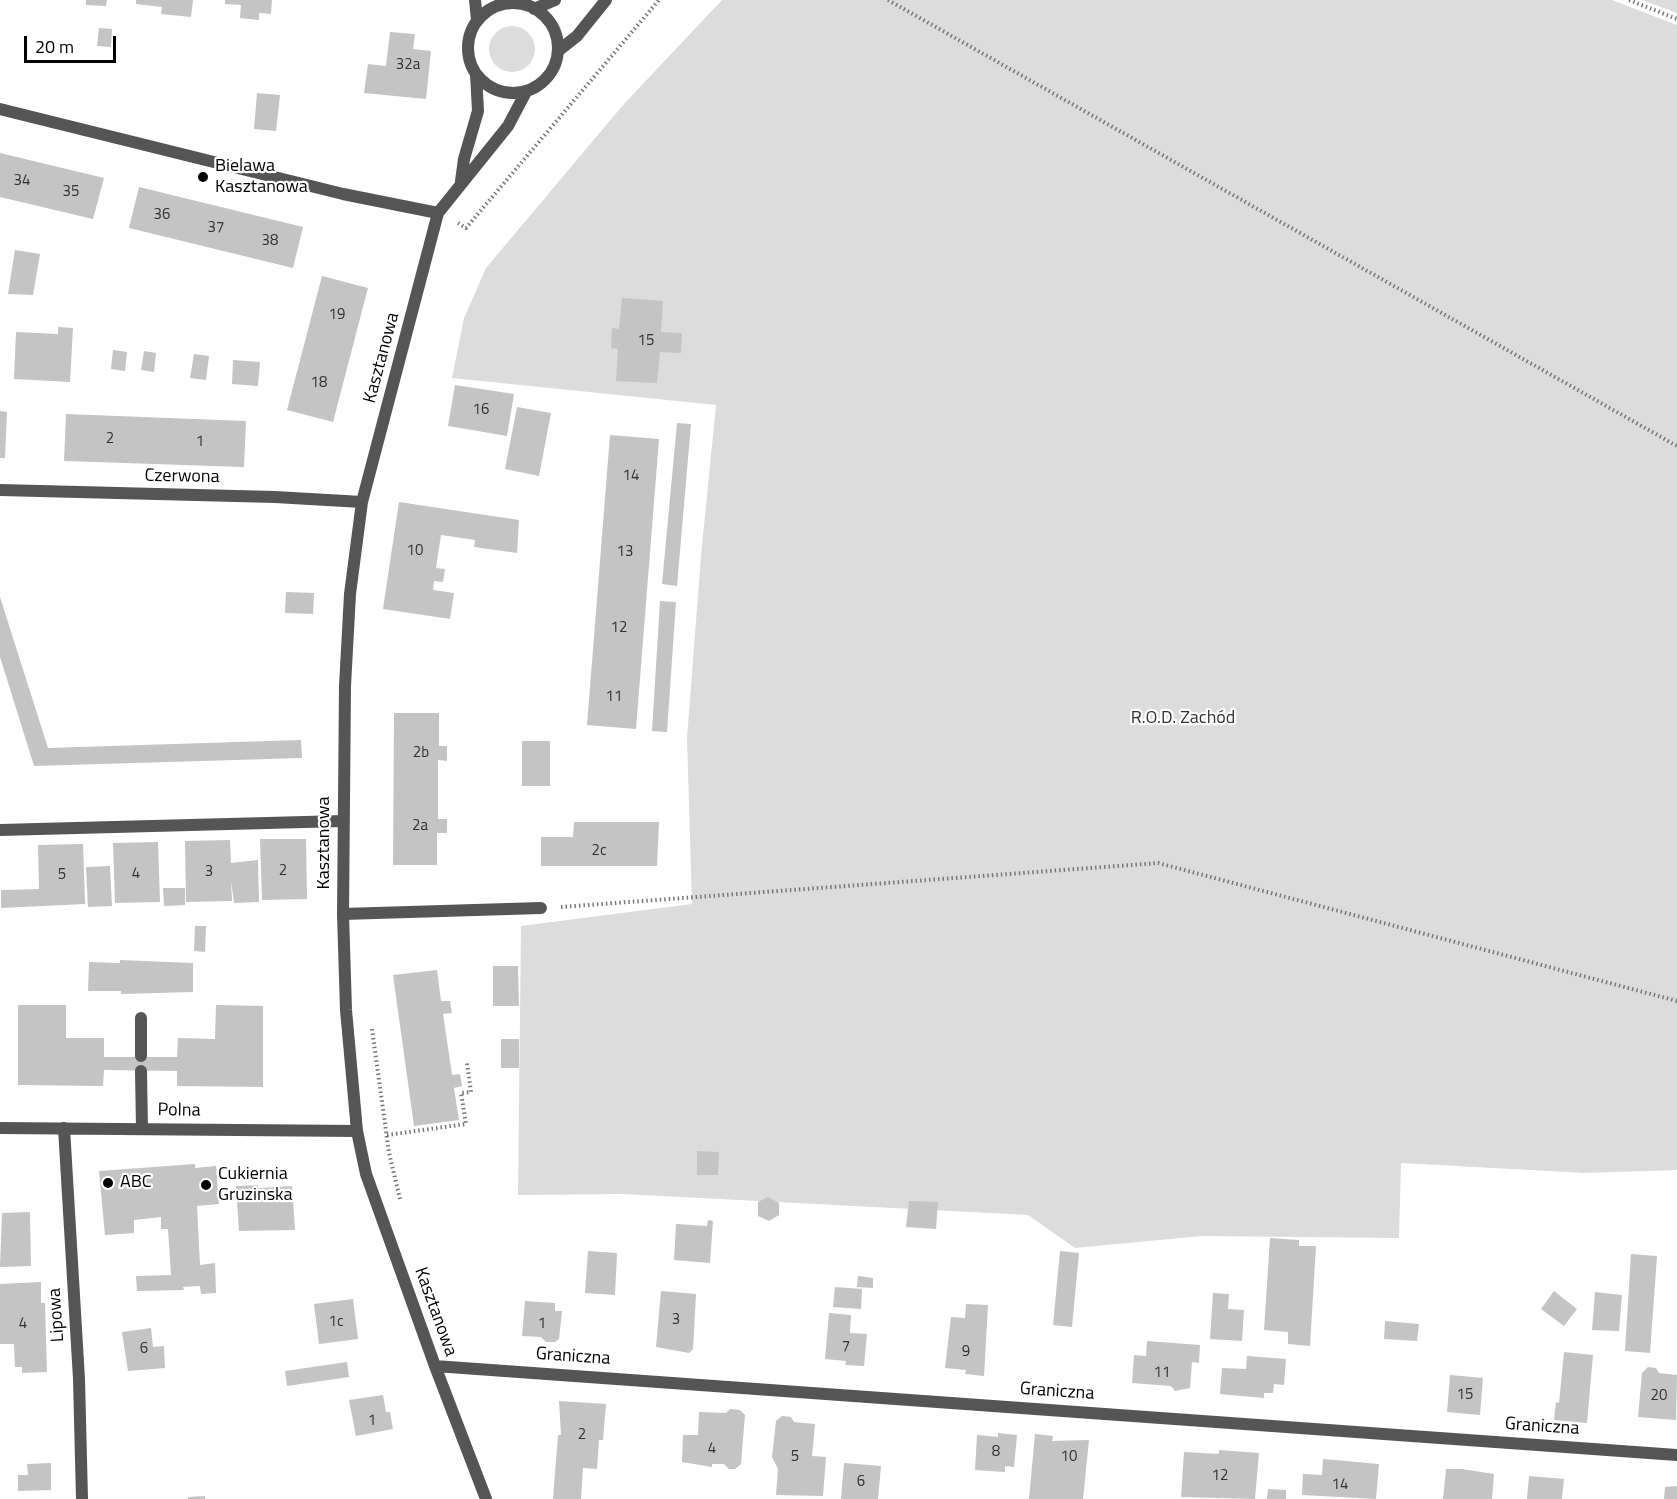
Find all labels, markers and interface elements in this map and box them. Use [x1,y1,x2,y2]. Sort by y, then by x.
scale bar [27,24,118,62]
text: 20 m [35,33,74,60]
house number: 32a [396,56,420,74]
place label: Bielawa Kasztanowa [215,156,308,198]
marker: Bielawa Kasztanowa [196,170,210,184]
house number: 34 [14,172,30,190]
house number: 35 [63,183,79,201]
house number: 36 [154,206,170,224]
house number: 37 [208,219,224,237]
house number: 38 [262,232,278,250]
house number: 19 [329,306,345,324]
street label: Kasztanowa [360,310,404,406]
house number: 15 [638,332,654,350]
house number: 18 [311,374,327,392]
house number: 16 [473,401,489,419]
house number: 2 [106,430,114,448]
house number: 1 [196,433,204,451]
street label: Czerwona [144,466,220,488]
house number: 14 [623,467,639,485]
house number: 10 [407,542,423,560]
house number: 13 [617,543,633,561]
house number: 12 [611,619,627,637]
house number: 11 [606,688,622,706]
park label: R.O.D. Zachód [1131,708,1235,730]
house number: 2b [413,744,429,762]
street label: Kasztanowa [314,797,336,889]
house number: 2a [412,817,428,835]
house number: 2c [592,842,606,860]
house number: 2 [279,862,287,880]
house number: 3 [205,863,213,881]
house number: 4 [132,865,140,883]
house number: 5 [58,866,66,884]
street label: Polna [157,1100,201,1122]
place label: Cukiernia Gruzinska [218,1164,293,1206]
place label: ABC [120,1172,152,1194]
marker: ABC [101,1176,115,1190]
marker: Cukiernia Gruzinska [199,1178,213,1192]
street label: Kasztanowa [409,1265,461,1359]
street label: Lipowa [44,1287,70,1343]
house number: 3 [672,1311,680,1329]
house number: 1c [329,1313,343,1331]
house number: 4 [19,1315,27,1333]
house number: 1 [538,1315,546,1333]
house number: 7 [842,1338,850,1356]
house number: 6 [140,1340,148,1358]
house number: 9 [962,1343,970,1361]
street label: Graniczna [535,1344,611,1370]
house number: 11 [1154,1364,1170,1382]
street label: Graniczna [1019,1379,1095,1405]
house number: 15 [1457,1386,1473,1404]
house number: 20 [1651,1387,1667,1405]
house number: 1 [368,1412,376,1430]
street label: Graniczna [1504,1414,1580,1440]
house number: 2 [578,1426,586,1444]
house number: 4 [708,1440,716,1458]
house number: 8 [992,1443,1000,1461]
house number: 5 [791,1448,799,1466]
house number: 10 [1061,1448,1077,1466]
house number: 12 [1212,1467,1228,1485]
house number: 6 [857,1473,865,1491]
house number: 14 [1332,1476,1348,1494]

